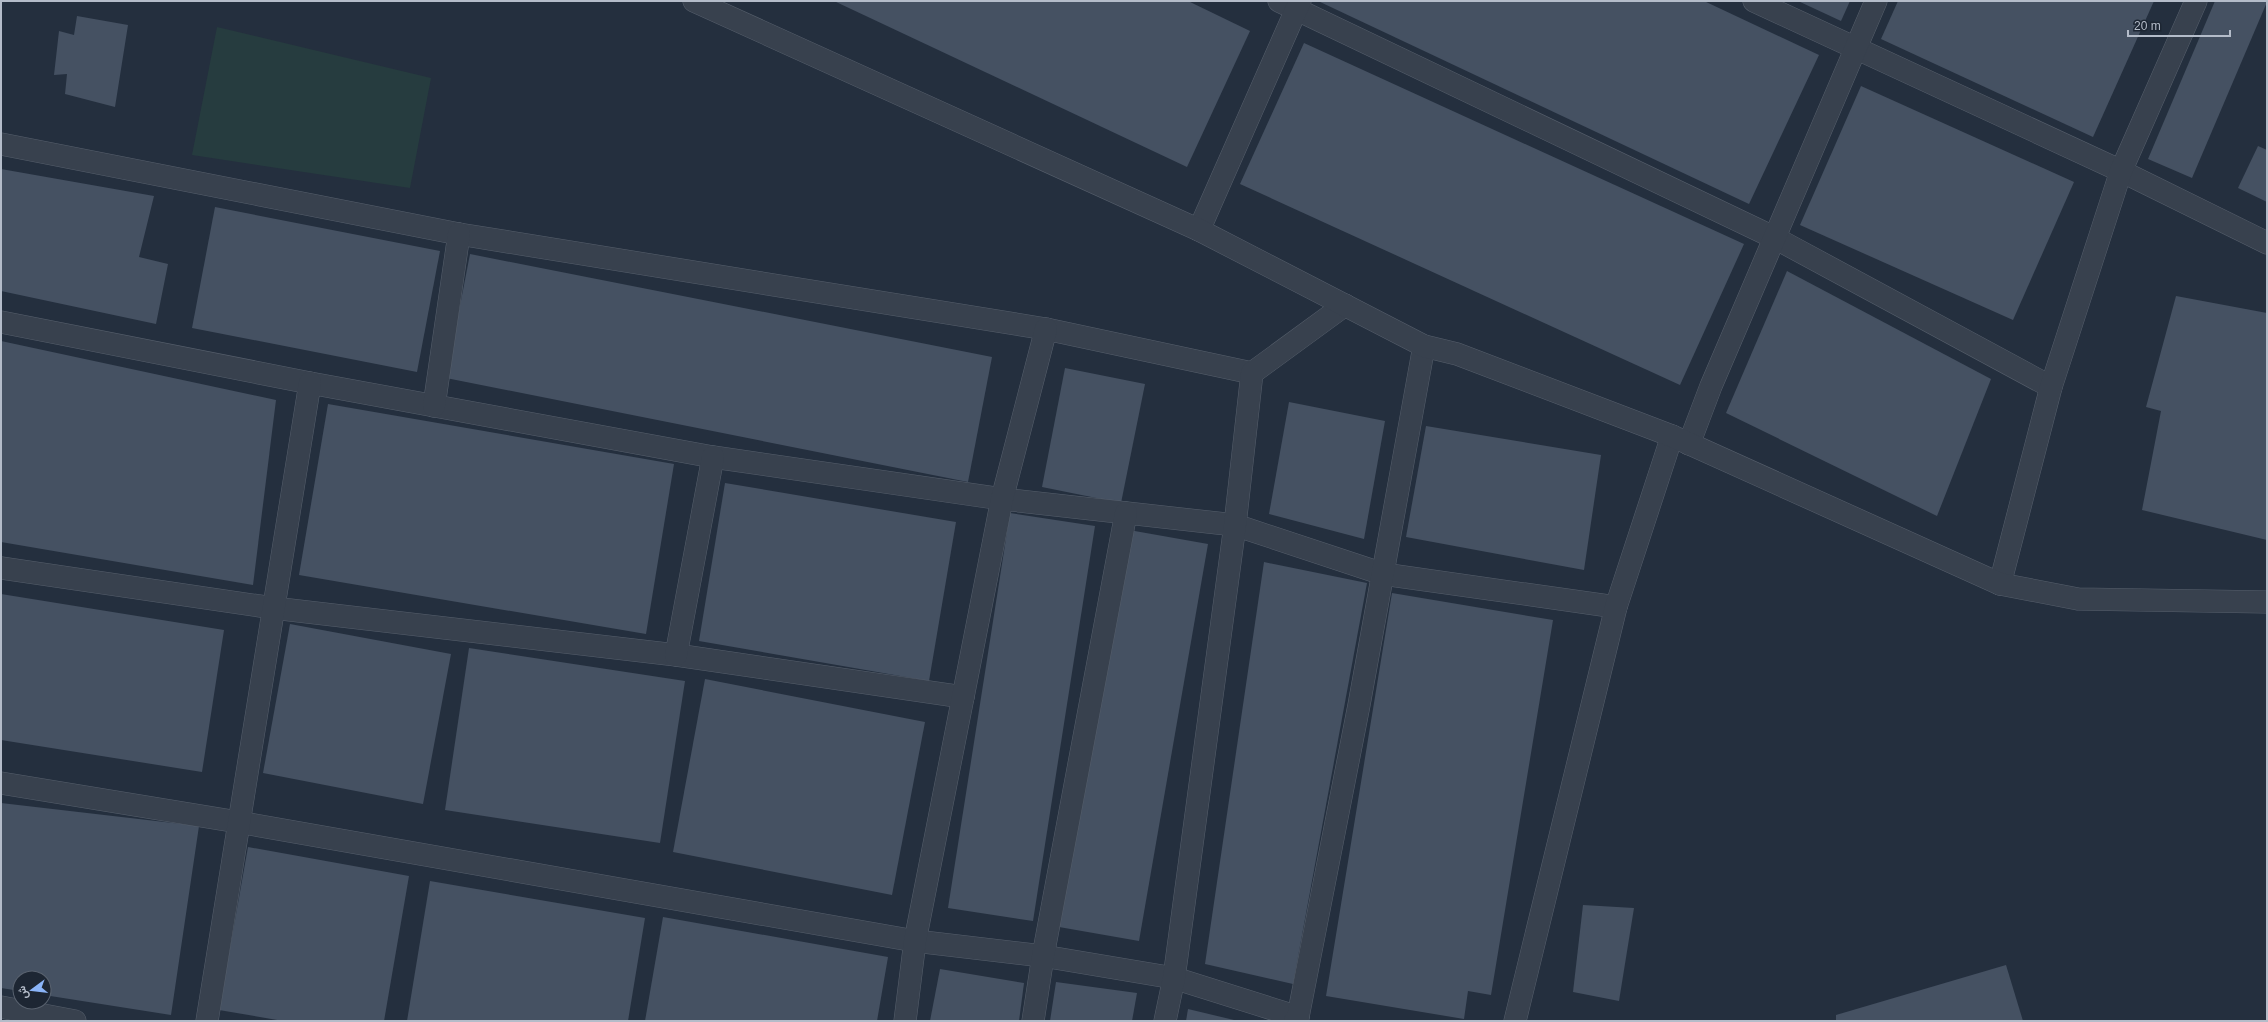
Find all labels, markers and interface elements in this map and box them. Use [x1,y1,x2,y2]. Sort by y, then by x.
scale bar [2128,12,2230,38]
text: 20 m [2134,19,2161,33]
north arrow [12,970,52,1010]
text: ش [15,984,31,1001]

